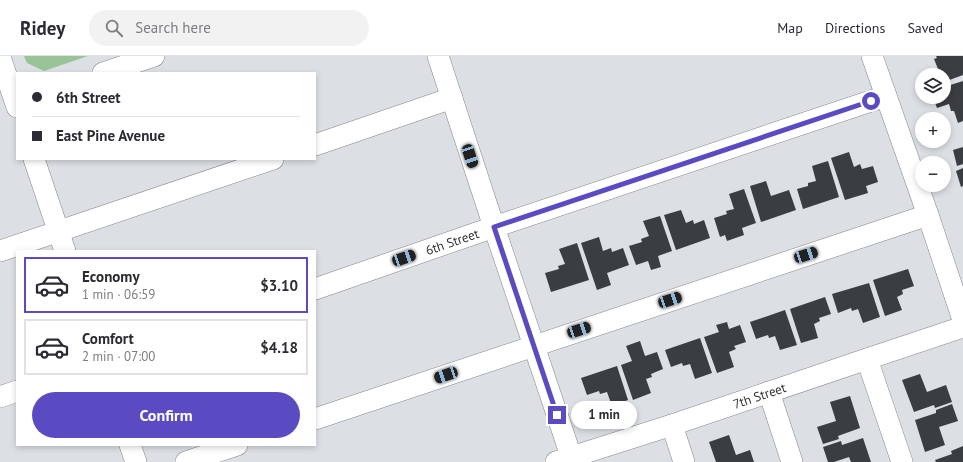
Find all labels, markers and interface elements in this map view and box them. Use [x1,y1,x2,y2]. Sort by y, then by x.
search box [89,10,369,46]
text: Ridey [20,16,65,40]
icon: search [103,17,125,39]
text: Search here [135,18,211,37]
text: Map [777,19,803,37]
text: Directions [825,19,885,37]
text: Saved [907,19,943,37]
map controls [915,68,951,192]
button: layers [915,68,951,104]
text: 6th Street [56,88,121,107]
route start [862,92,880,110]
button: + [915,112,951,148]
text: East Pine Avenue [56,126,165,145]
car [461,143,479,169]
button: − [915,156,951,192]
street label: 6th Street [423,224,482,259]
car [793,246,819,264]
car [391,248,417,268]
icon: car [34,267,70,303]
text: Economy [82,267,140,286]
text: $3.10 [260,276,298,295]
text: 1 min · 06:59 [82,286,155,303]
car [657,291,683,309]
car [566,321,592,339]
icon: car [34,329,70,365]
text: Comfort [82,329,134,348]
text: $4.18 [260,338,298,357]
text: 2 min · 07:00 [82,348,155,365]
car [433,365,459,385]
street label: 7th Street [731,378,789,412]
button: Confirm [32,392,300,438]
callout: 1 min [571,401,637,429]
route end [548,406,566,424]
text: 1 min [588,406,620,423]

